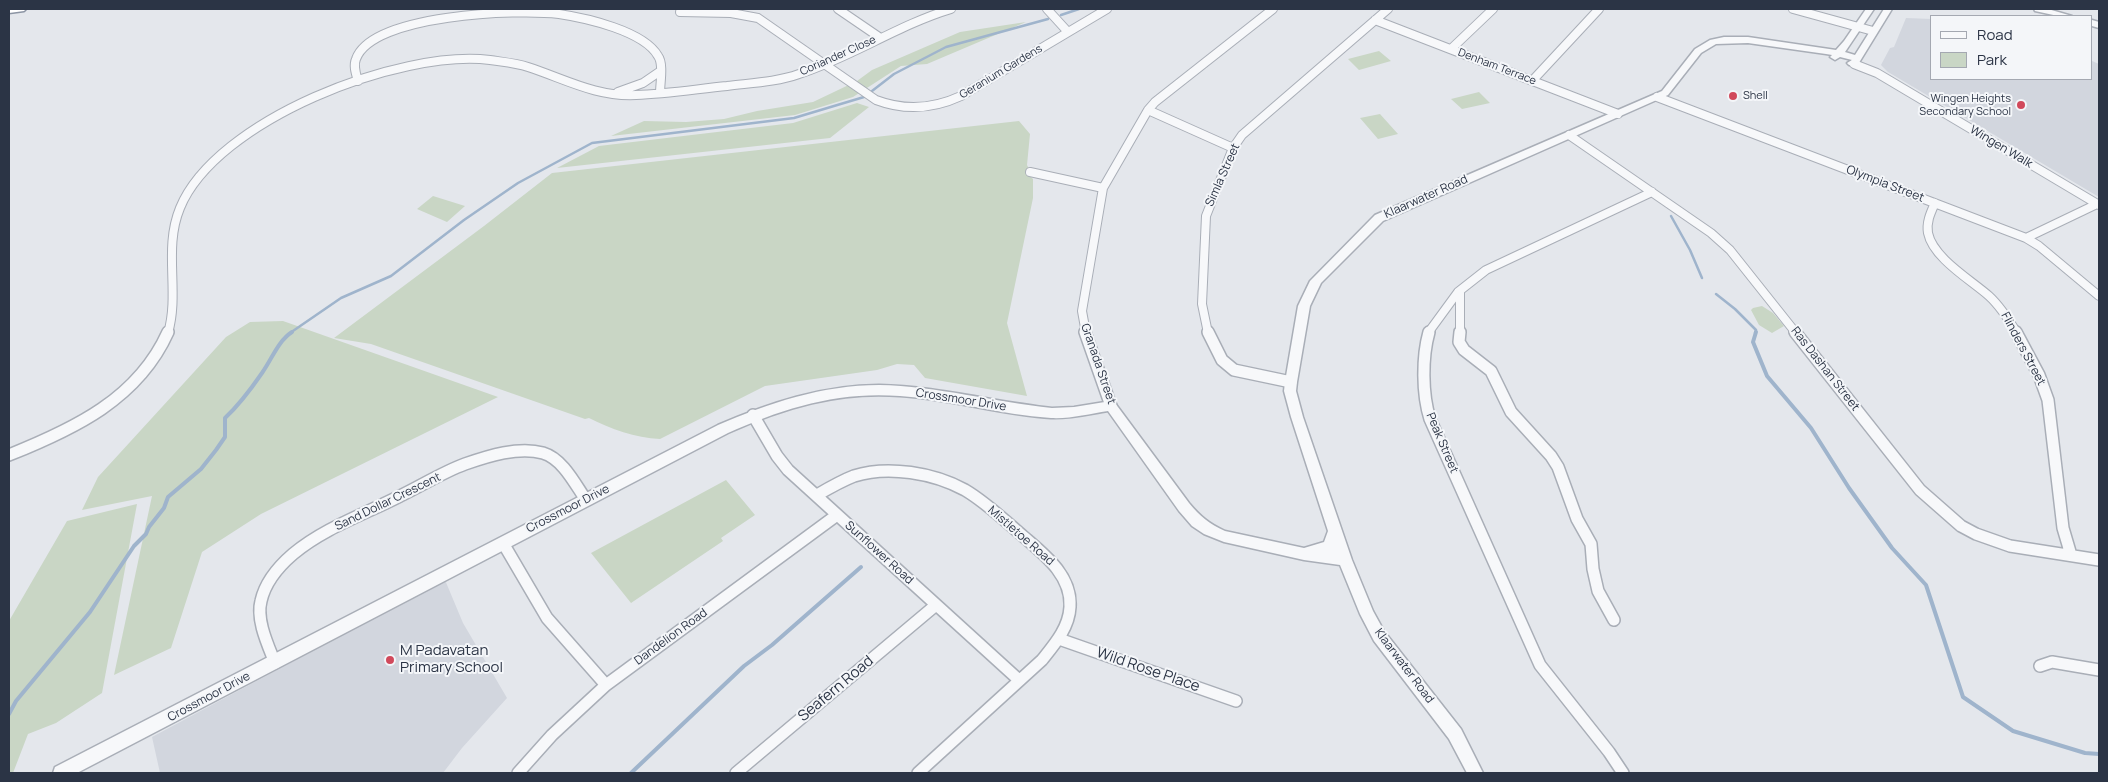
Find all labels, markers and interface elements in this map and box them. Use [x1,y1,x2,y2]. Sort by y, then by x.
legend [1930,15,2093,80]
text: Road [1977,24,2013,45]
street label: Coriander Close [798,33,878,79]
street label: Geranium Gardens [957,42,1045,102]
street label: Denham Terrace [1456,46,1538,88]
text: Park [1977,49,2007,70]
place label: Shell [1743,89,1768,103]
marker: Shell [1727,90,1739,102]
place label: Wingen Heights Secondary School [1919,92,2011,118]
marker: Wingen Heights Secondary School [2015,99,2027,111]
street label: Wingen Walk [1967,123,2035,171]
street label: Simla Street [1203,141,1243,209]
street label: Olympia Street [1844,163,1926,205]
street label: Klaarwater Road [1382,172,1470,222]
street label: Flinders Street [1998,310,2048,388]
street label: Granada Street [1077,322,1119,406]
street label: Ras Dashan Street [1788,324,1862,414]
street label: Crossmoor Drive [915,386,1007,414]
street label: Peak Street [1423,411,1461,475]
street label: Sand Dollar Crescent [333,470,443,534]
street label: Crossmoor Drive [524,482,612,536]
street label: Mistletoe Road [985,503,1057,569]
street label: Sunflower Road [842,518,916,588]
street label: Dandelion Road [632,606,710,668]
street label: Klaarwater Road [1371,626,1437,706]
place label: M Padavatan Primary School [400,642,503,677]
street label: Wild Rose Place [1094,644,1202,696]
street label: Seafern Road [795,652,877,726]
marker: M Padavatan Primary School [384,654,396,666]
street label: Crossmoor Drive [165,669,253,725]

